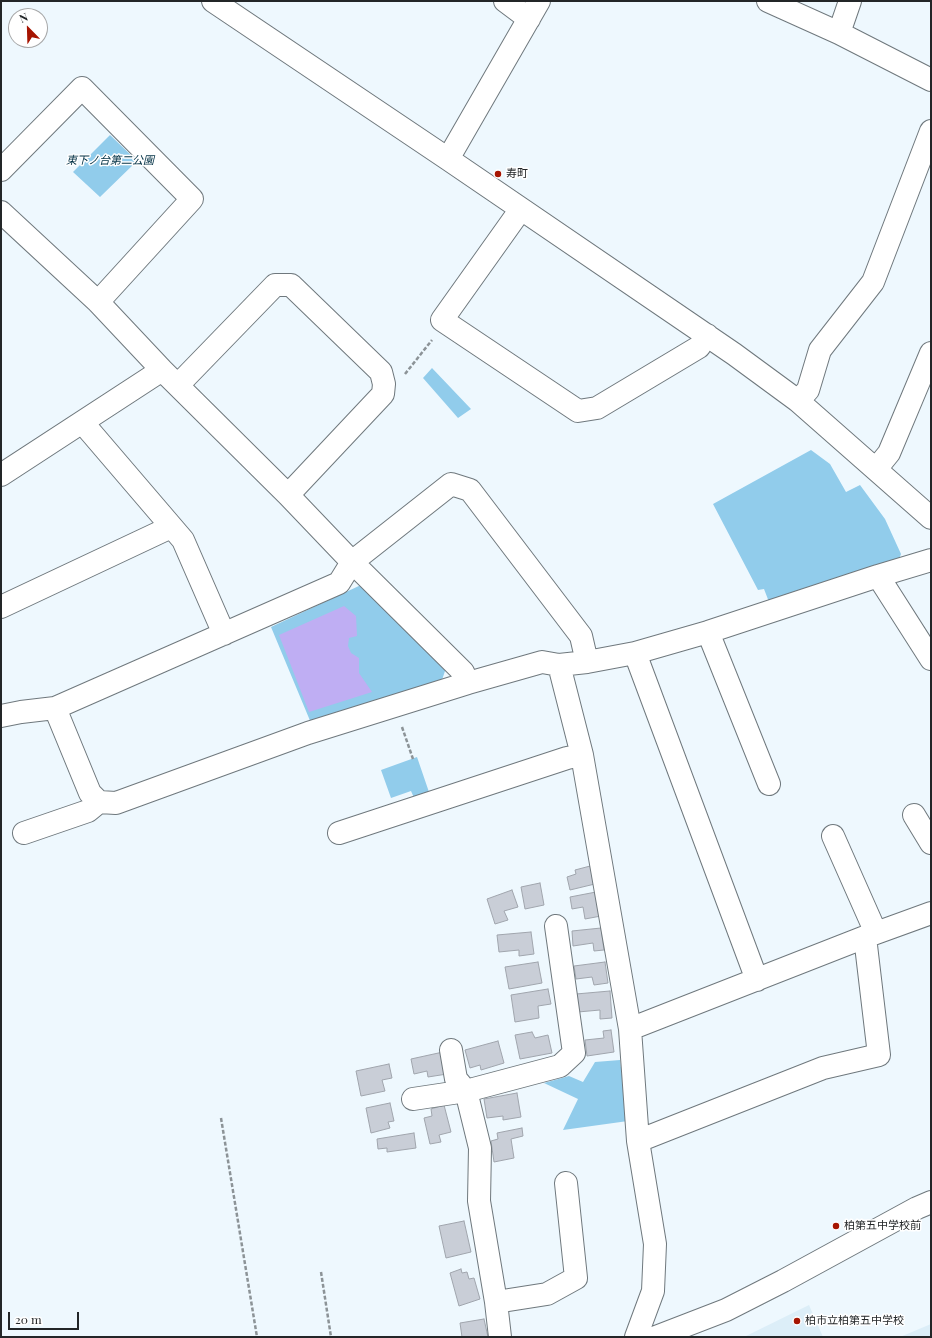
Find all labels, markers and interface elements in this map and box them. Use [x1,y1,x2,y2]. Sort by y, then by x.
north arrow [8,8,48,48]
text: N [17,9,30,26]
park label: 東下ノ台第二公園 [66,154,154,168]
place label: 寿町 [506,167,528,181]
marker: 寿町 [493,169,503,179]
place label: 柏第五中学校前 [844,1219,921,1233]
marker: 柏第五中学校前 [831,1221,841,1231]
scale bar [10,1304,81,1330]
text: 20 m [15,1311,42,1327]
place label: 柏市立柏第五中学校 [805,1314,904,1328]
marker: 柏市立柏第五中学校 [792,1316,802,1326]

